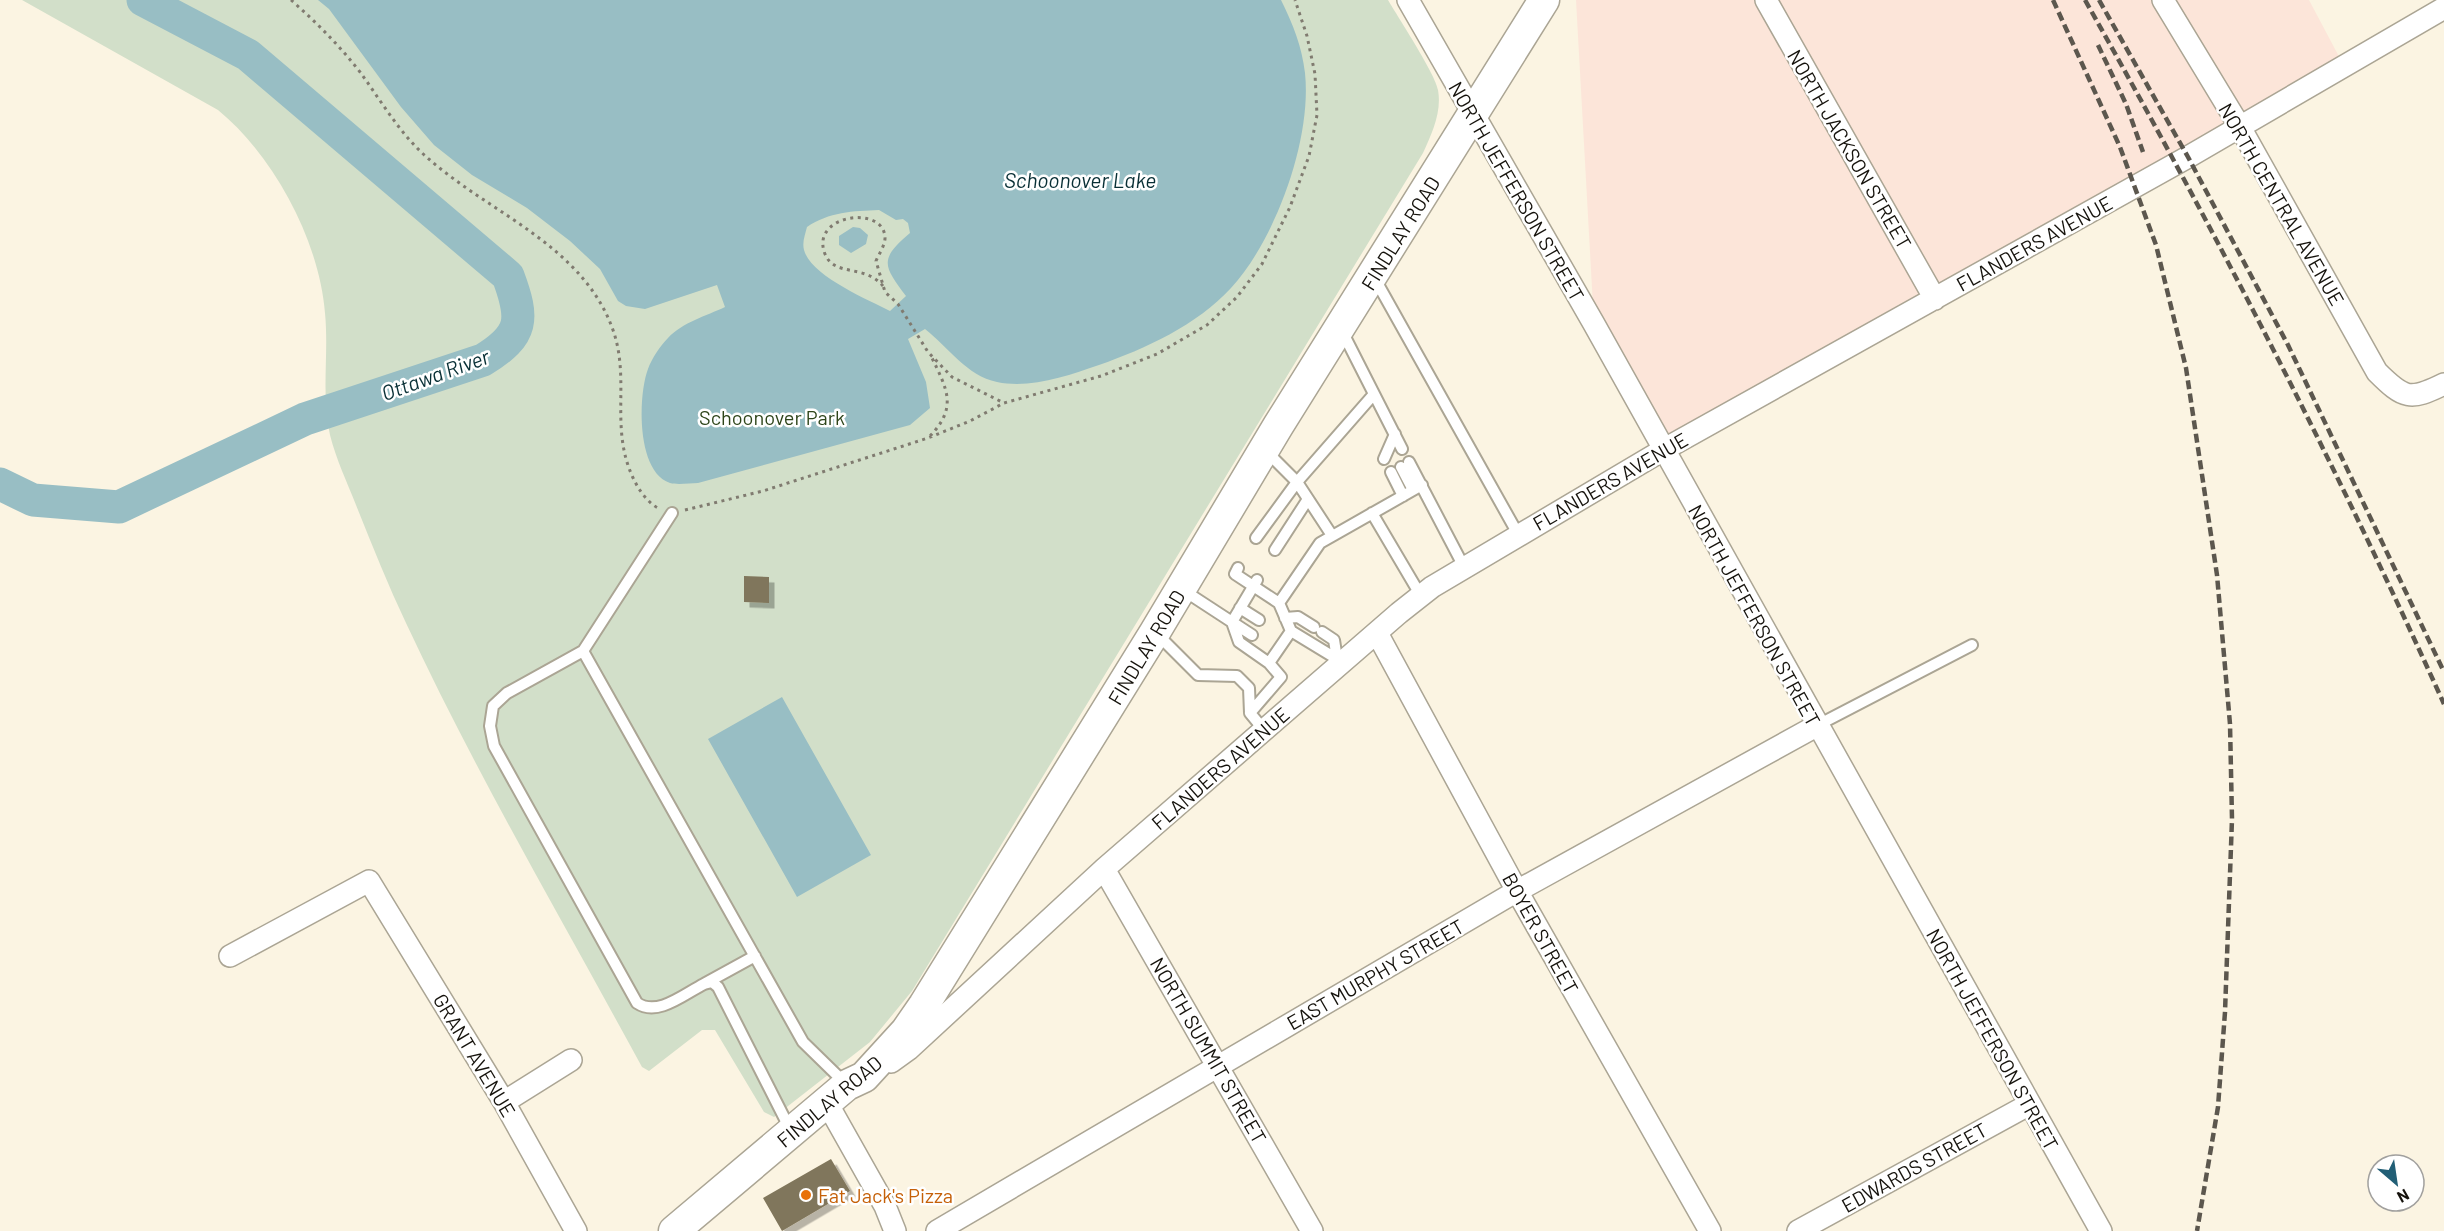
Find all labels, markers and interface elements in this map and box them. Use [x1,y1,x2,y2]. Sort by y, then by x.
street label: NORTH JACKSON STREET [1783,45,1917,253]
street label: NORTH JEFFERSON STREET [1444,77,1590,305]
street label: NORTH CENTRAL AVENUE [2214,99,2350,309]
water label: Schoonover Lake [1004,167,1156,192]
street label: FINDLAY ROAD [1355,172,1445,294]
street label: FLANDERS AVENUE [1952,190,2116,296]
water label: Ottawa River [378,343,493,405]
park label: Schoonover Park [699,405,845,429]
street label: FLANDERS AVENUE [1528,427,1692,535]
street label: NORTH JEFFERSON STREET [1684,500,1826,730]
street label: FINDLAY ROAD [1102,585,1190,709]
street label: FLANDERS AVENUE [1146,702,1294,834]
street label: BOYER STREET [1498,868,1584,998]
street label: EAST MURPHY STREET [1282,914,1468,1034]
street label: NORTH JEFFERSON STREET [1922,924,2064,1154]
street label: NORTH SUMMIT STREET [1146,953,1272,1147]
street label: GRANT AVENUE [429,989,521,1121]
street label: FINDLAY ROAD [772,1050,886,1152]
street label: EDWARDS STREET [1837,1117,1991,1217]
north arrow [2366,1153,2426,1213]
place label: Fat Jack's Pizza [818,1183,953,1207]
text: N [2394,1186,2413,1207]
marker: Fat Jack's Pizza [799,1188,813,1202]

